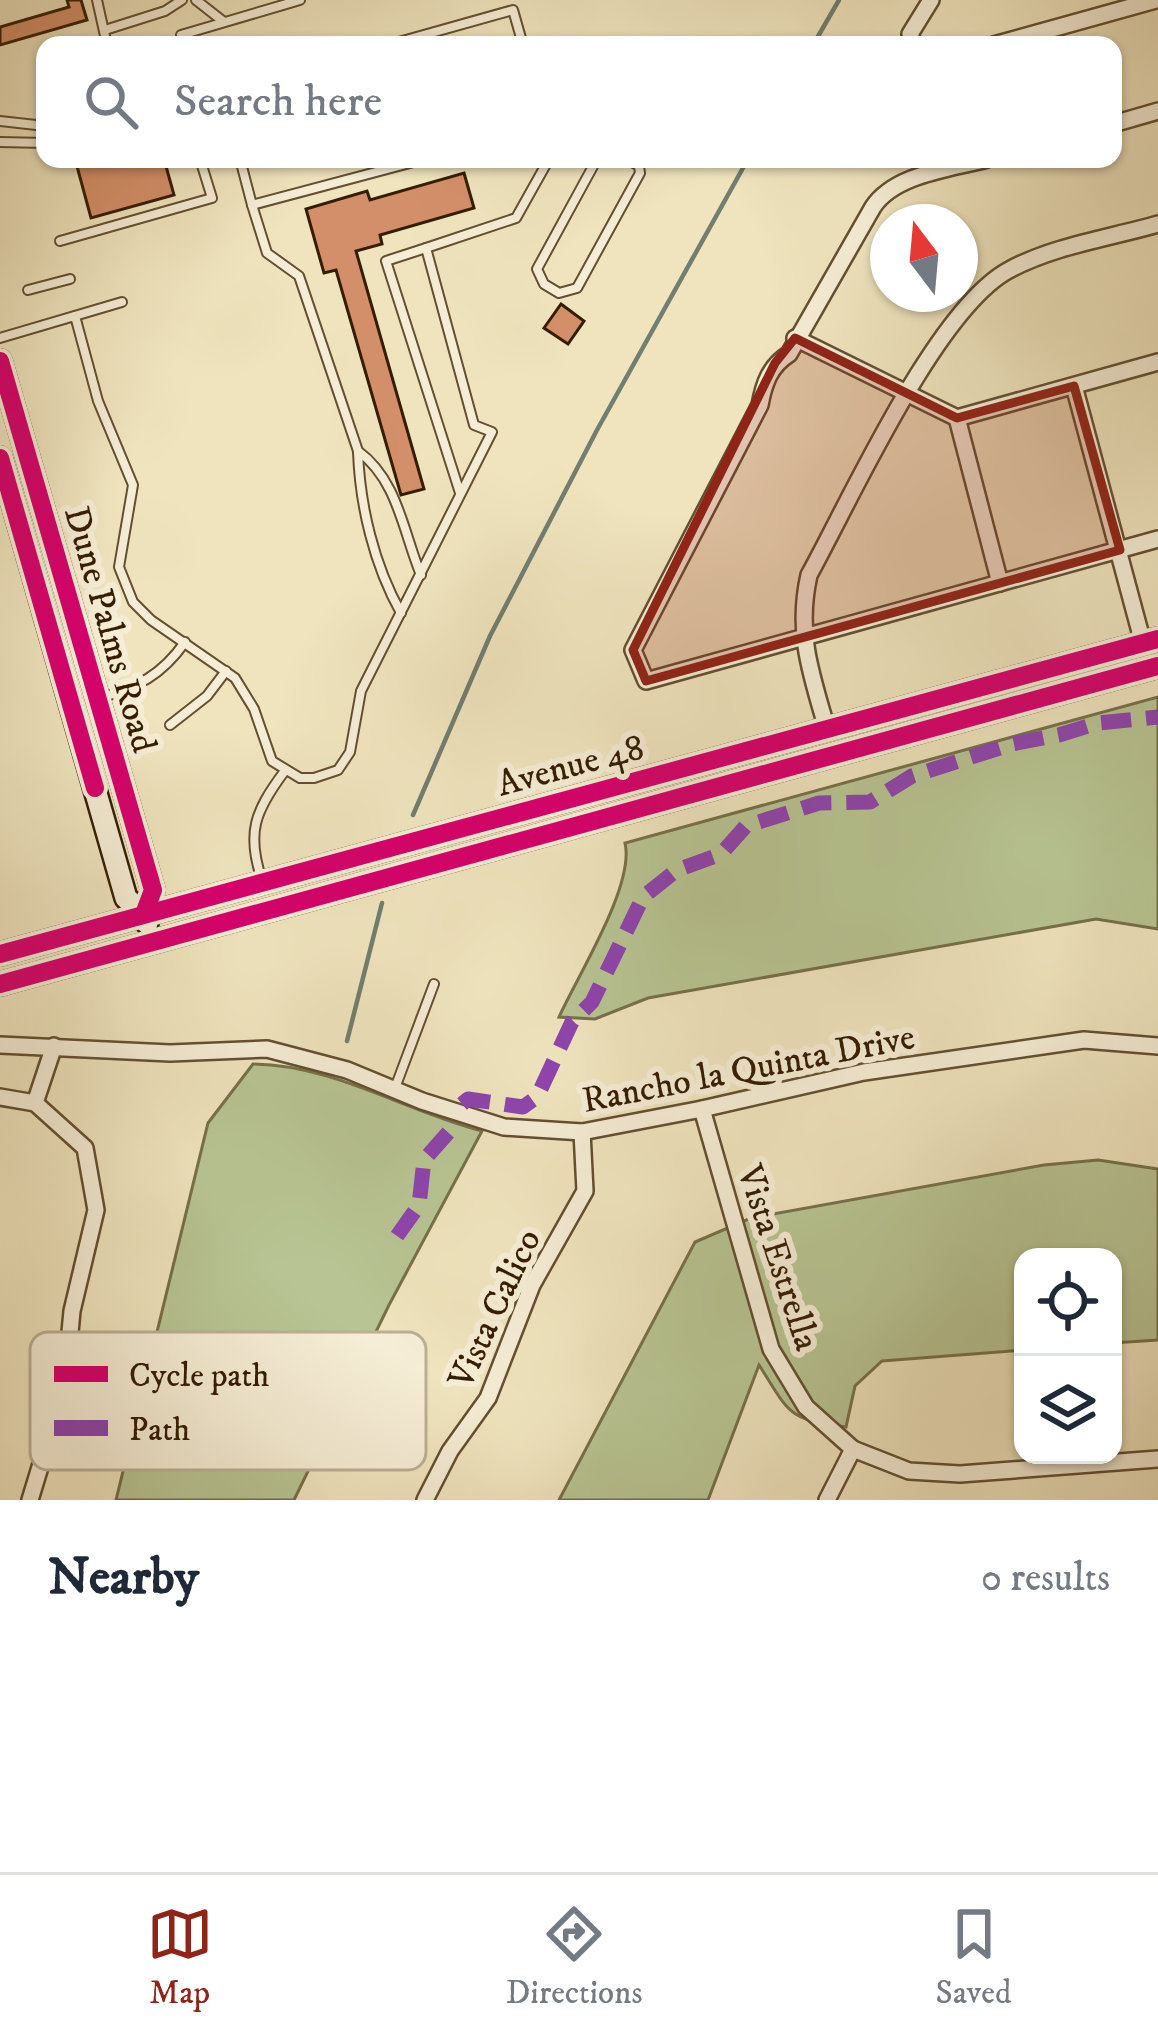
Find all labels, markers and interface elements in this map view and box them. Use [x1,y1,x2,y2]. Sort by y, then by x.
search box [36,36,1122,168]
icon: search [78,69,144,135]
text: Search here [174,74,382,130]
north arrow [870,204,978,312]
street label: Dune Palms Road [53,501,166,758]
street label: Avenue 48 [492,725,649,808]
street label: Rancho la Quinta Drive [578,1015,919,1124]
street label: Vista Estrella [726,1158,829,1357]
street label: Vista Calico [438,1222,552,1397]
map controls [1014,1248,1122,1464]
button: locate [1014,1248,1122,1356]
legend [30,1332,426,1470]
text: Cycle path [129,1356,269,1397]
button: layers [1014,1356,1122,1464]
text: Path [129,1410,190,1451]
text: Nearby [48,1546,199,1610]
text: 0 results [981,1554,1110,1603]
tab: Map [147,1901,213,2014]
tab: Directions [506,1901,642,2014]
tab: Saved [936,1901,1011,2014]

